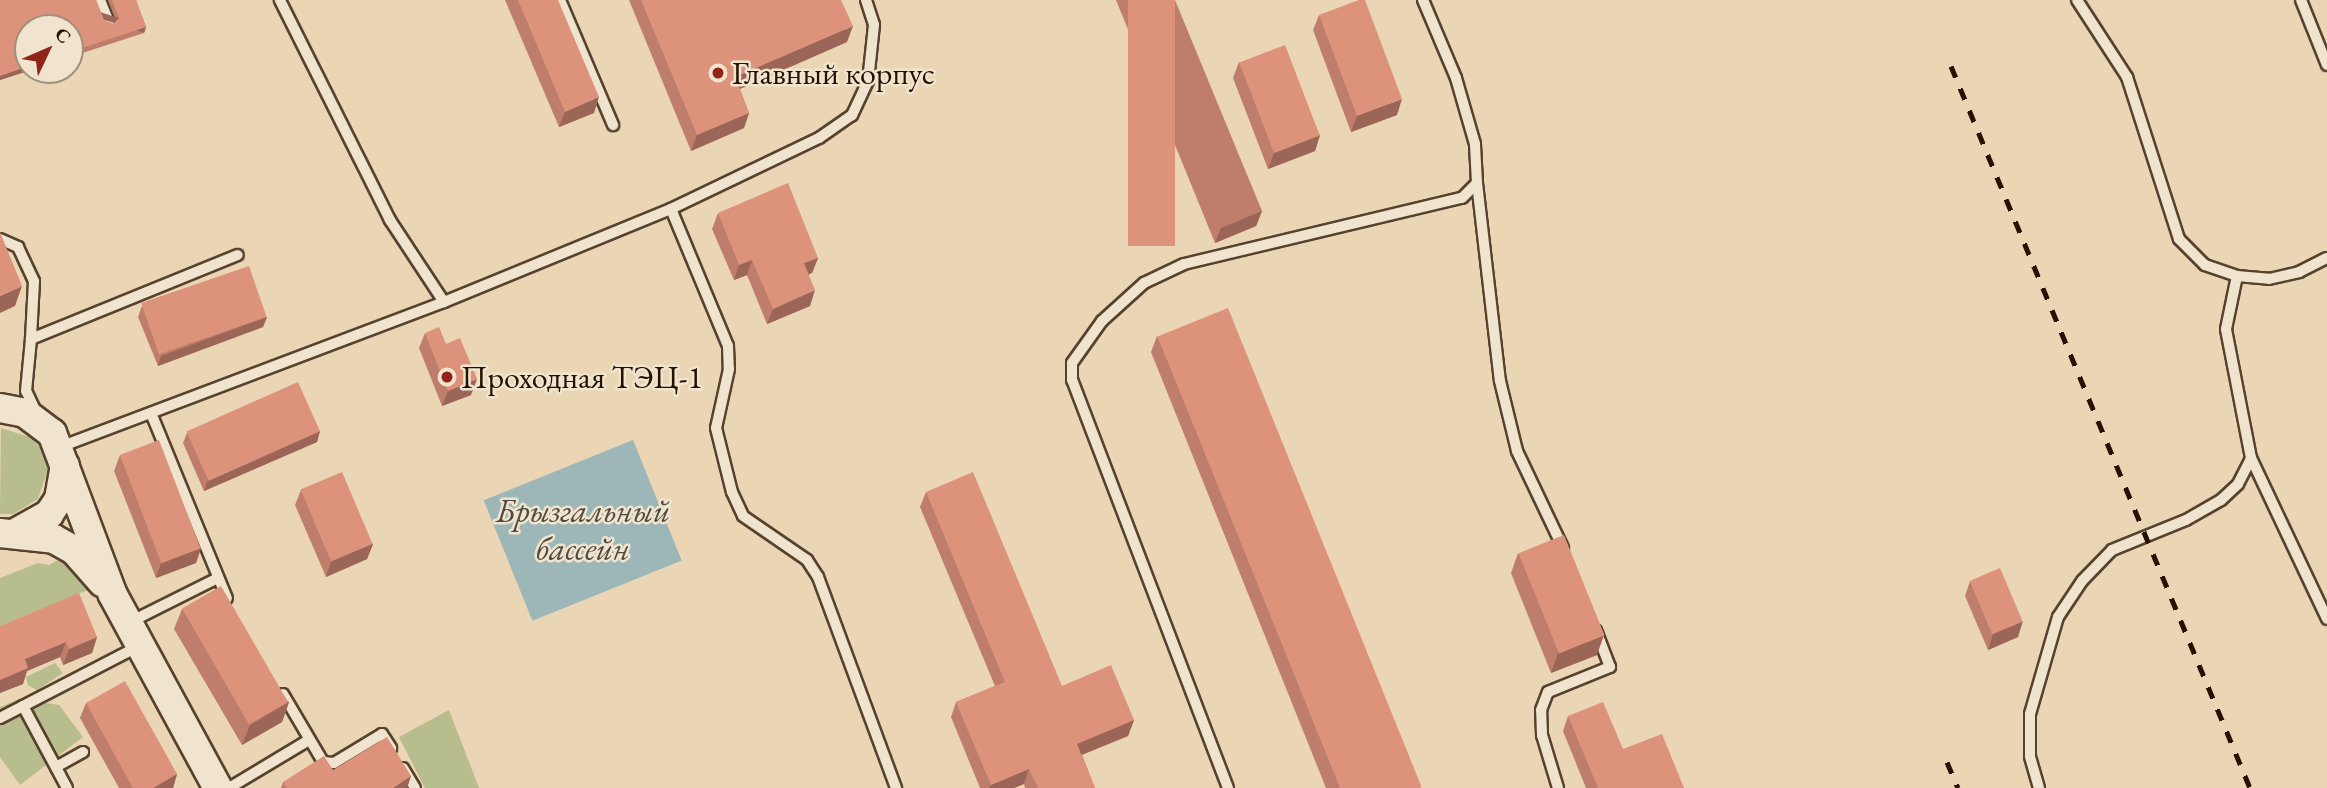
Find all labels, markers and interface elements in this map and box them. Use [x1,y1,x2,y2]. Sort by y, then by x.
north arrow [14,14,84,84]
text: С [49,22,77,49]
place label: Главный корпус [732,54,935,92]
marker: Главный корпус [710,65,726,81]
place label: Проходная ТЭЦ-1 [461,358,703,396]
marker: Проходная ТЭЦ-1 [439,369,455,385]
water label: Брызгальный бассейн [496,491,670,569]

